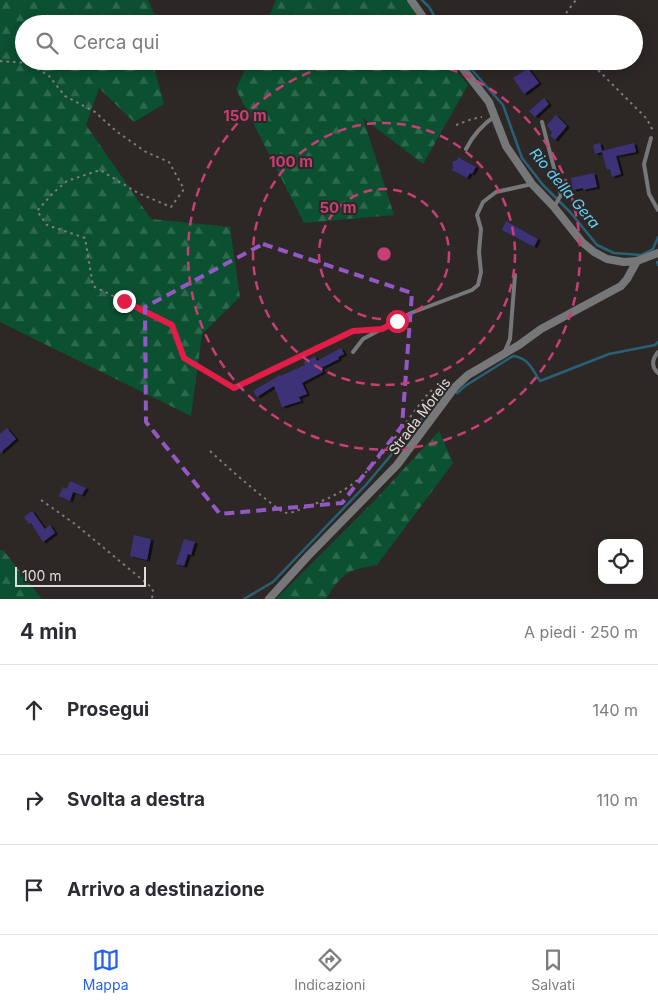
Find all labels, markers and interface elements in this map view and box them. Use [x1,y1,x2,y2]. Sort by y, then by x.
search box [15,15,643,70]
icon: search [33,29,61,57]
text: Cerca qui [73,31,159,54]
text: 150 m [223,106,267,125]
water label: Rio della Gera [526,144,604,232]
text: 100 m [269,152,313,171]
text: 50 m [320,198,356,217]
centre of rings [375,245,393,263]
route end [113,290,136,313]
route start [386,310,409,333]
street label: Strada Moreis [384,374,454,458]
map controls [598,539,643,584]
button: locate [598,539,643,584]
scale bar [15,564,146,587]
text: 100 m [22,567,62,584]
text: 4 min [20,619,77,644]
text: A piedi · 250 m [524,622,638,642]
icon: ahead [20,696,48,724]
text: Prosegui [67,698,149,721]
text: 140 m [593,700,638,720]
icon: right [20,786,48,814]
text: Svolta a destra [67,788,205,811]
text: 110 m [596,790,638,810]
icon: arrive [20,876,48,904]
text: Arrivo a destinazione [67,878,265,901]
tab: Mappa [83,946,129,993]
tab: Indicazioni [294,946,365,993]
tab: Salvati [531,946,575,993]

